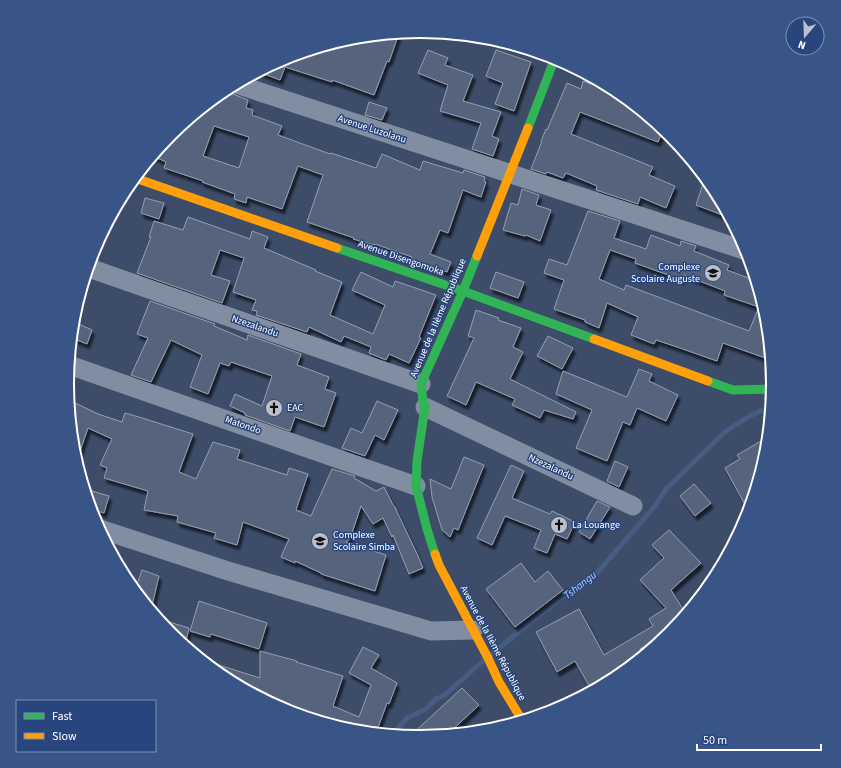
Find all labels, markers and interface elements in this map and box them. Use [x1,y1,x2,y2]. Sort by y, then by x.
north arrow [785,16,825,56]
text: N [796,37,808,53]
street label: Avenue Luzolanu [336,111,408,147]
street label: Avenue Disengomoka [356,237,446,279]
street label: Avenue de la IIème République [406,256,470,380]
place label: Complexe Scolaire Auguste [631,260,700,286]
school or university icon: Complexe Scolaire Auguste [703,263,723,283]
street label: Nzezalandu [230,311,280,341]
church icon: EAC [264,398,284,418]
place label: EAC [287,401,304,415]
street label: Matondo [223,412,263,438]
street label: Nzezalandu [526,450,576,484]
church icon: La Louange [549,515,569,535]
place label: La Louange [572,518,620,532]
place label: Complexe Scolaire Simba [333,528,395,554]
school or university icon: Complexe Scolaire Simba [310,531,330,551]
water label: Tshangu [560,567,600,603]
street label: Avenue de la IIème République [457,583,529,703]
legend [16,700,156,752]
text: Fast [52,708,72,725]
scale bar [697,726,821,752]
text: Slow [52,728,77,745]
text: 50 m [703,732,727,749]

